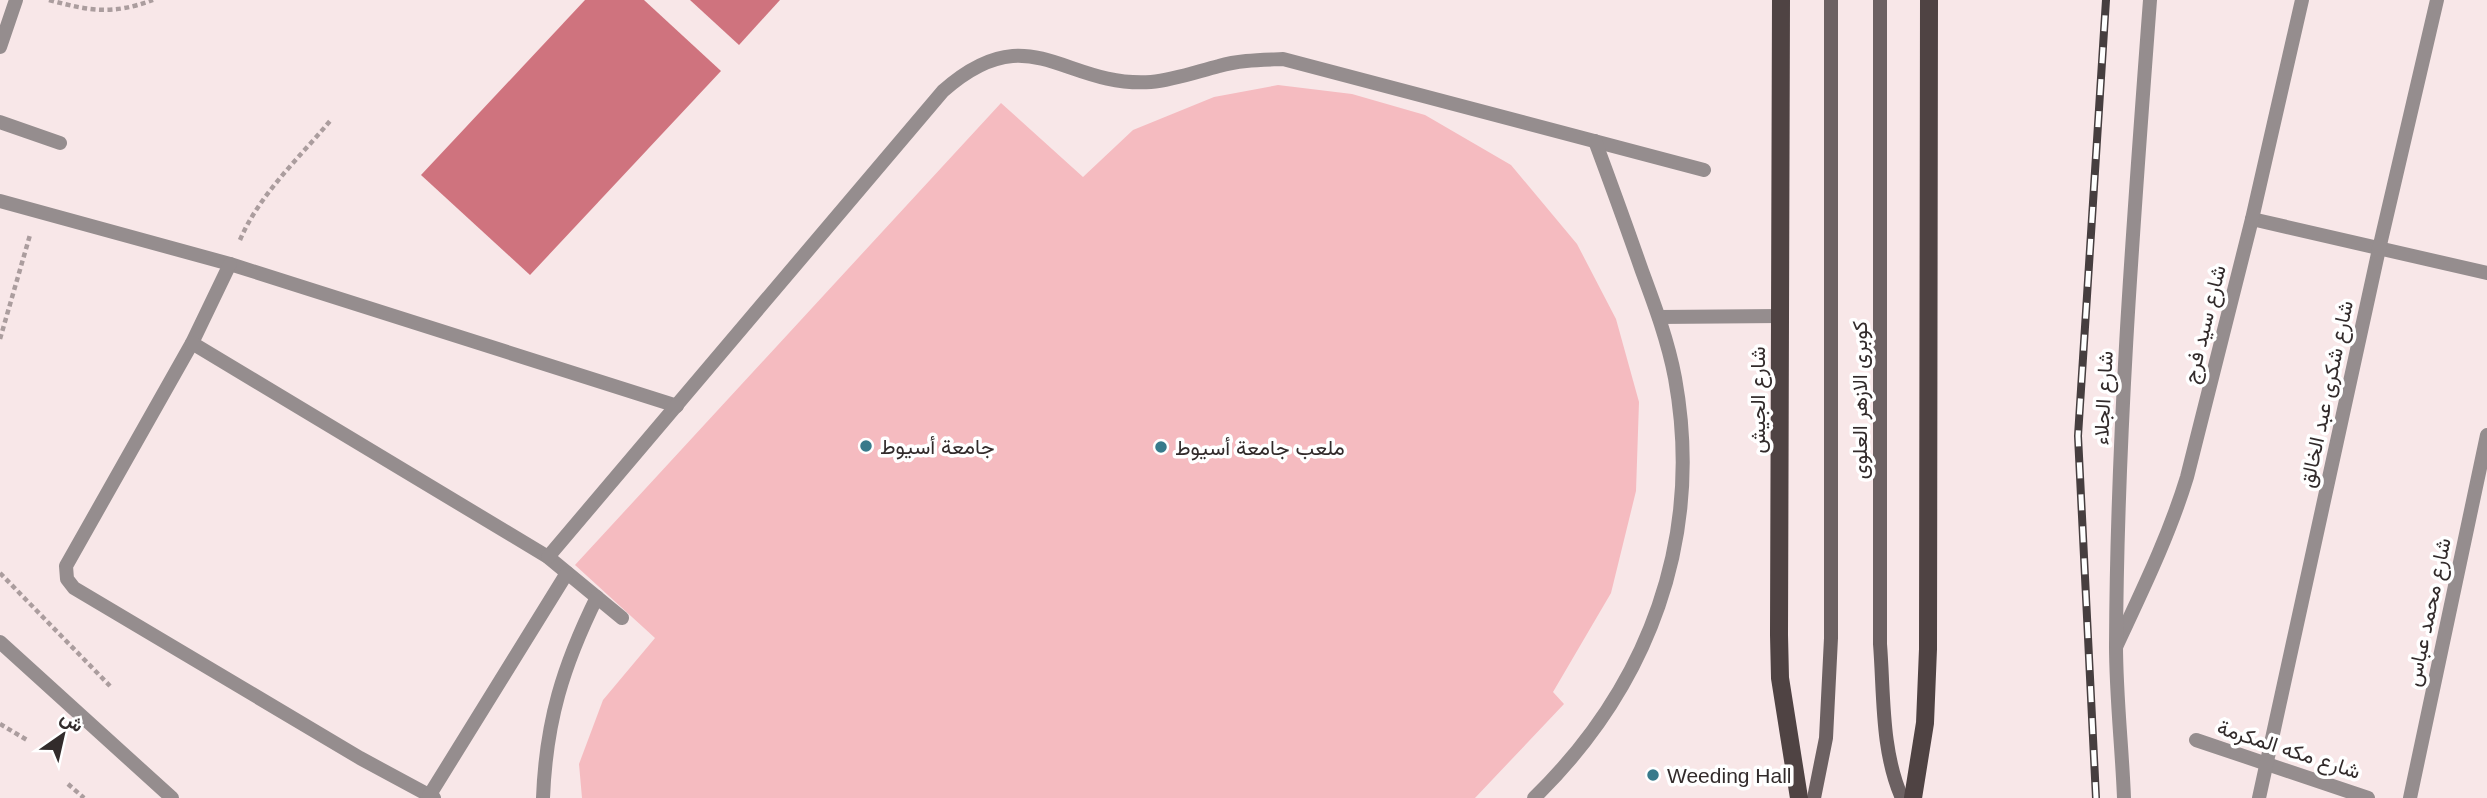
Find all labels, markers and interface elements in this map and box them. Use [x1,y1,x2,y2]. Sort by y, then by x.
street label: شارع سيد فرج [2178,263,2233,386]
street label: شارع شكرى عبد الخالق [2295,298,2360,490]
street label: كوبرى الازهر العلوى [1848,321,1873,479]
street label: شارع الجيش [1746,347,1772,453]
street label: شارع الجلاء [2089,350,2120,446]
place label: جامعة أسيوط [880,435,995,460]
place label: ملعب جامعة أسيوط [1175,436,1345,461]
marker: جامعة أسيوط [858,438,874,454]
marker: ملعب جامعة أسيوط [1153,439,1169,455]
street label: شارع محمد عباس [2401,536,2458,689]
north arrow [28,700,98,770]
text: ش [56,706,88,737]
street label: شارع مكه المكرمة [2214,715,2363,786]
place label: Weeding Hall [1667,764,1792,787]
marker: Weeding Hall [1645,767,1661,783]

